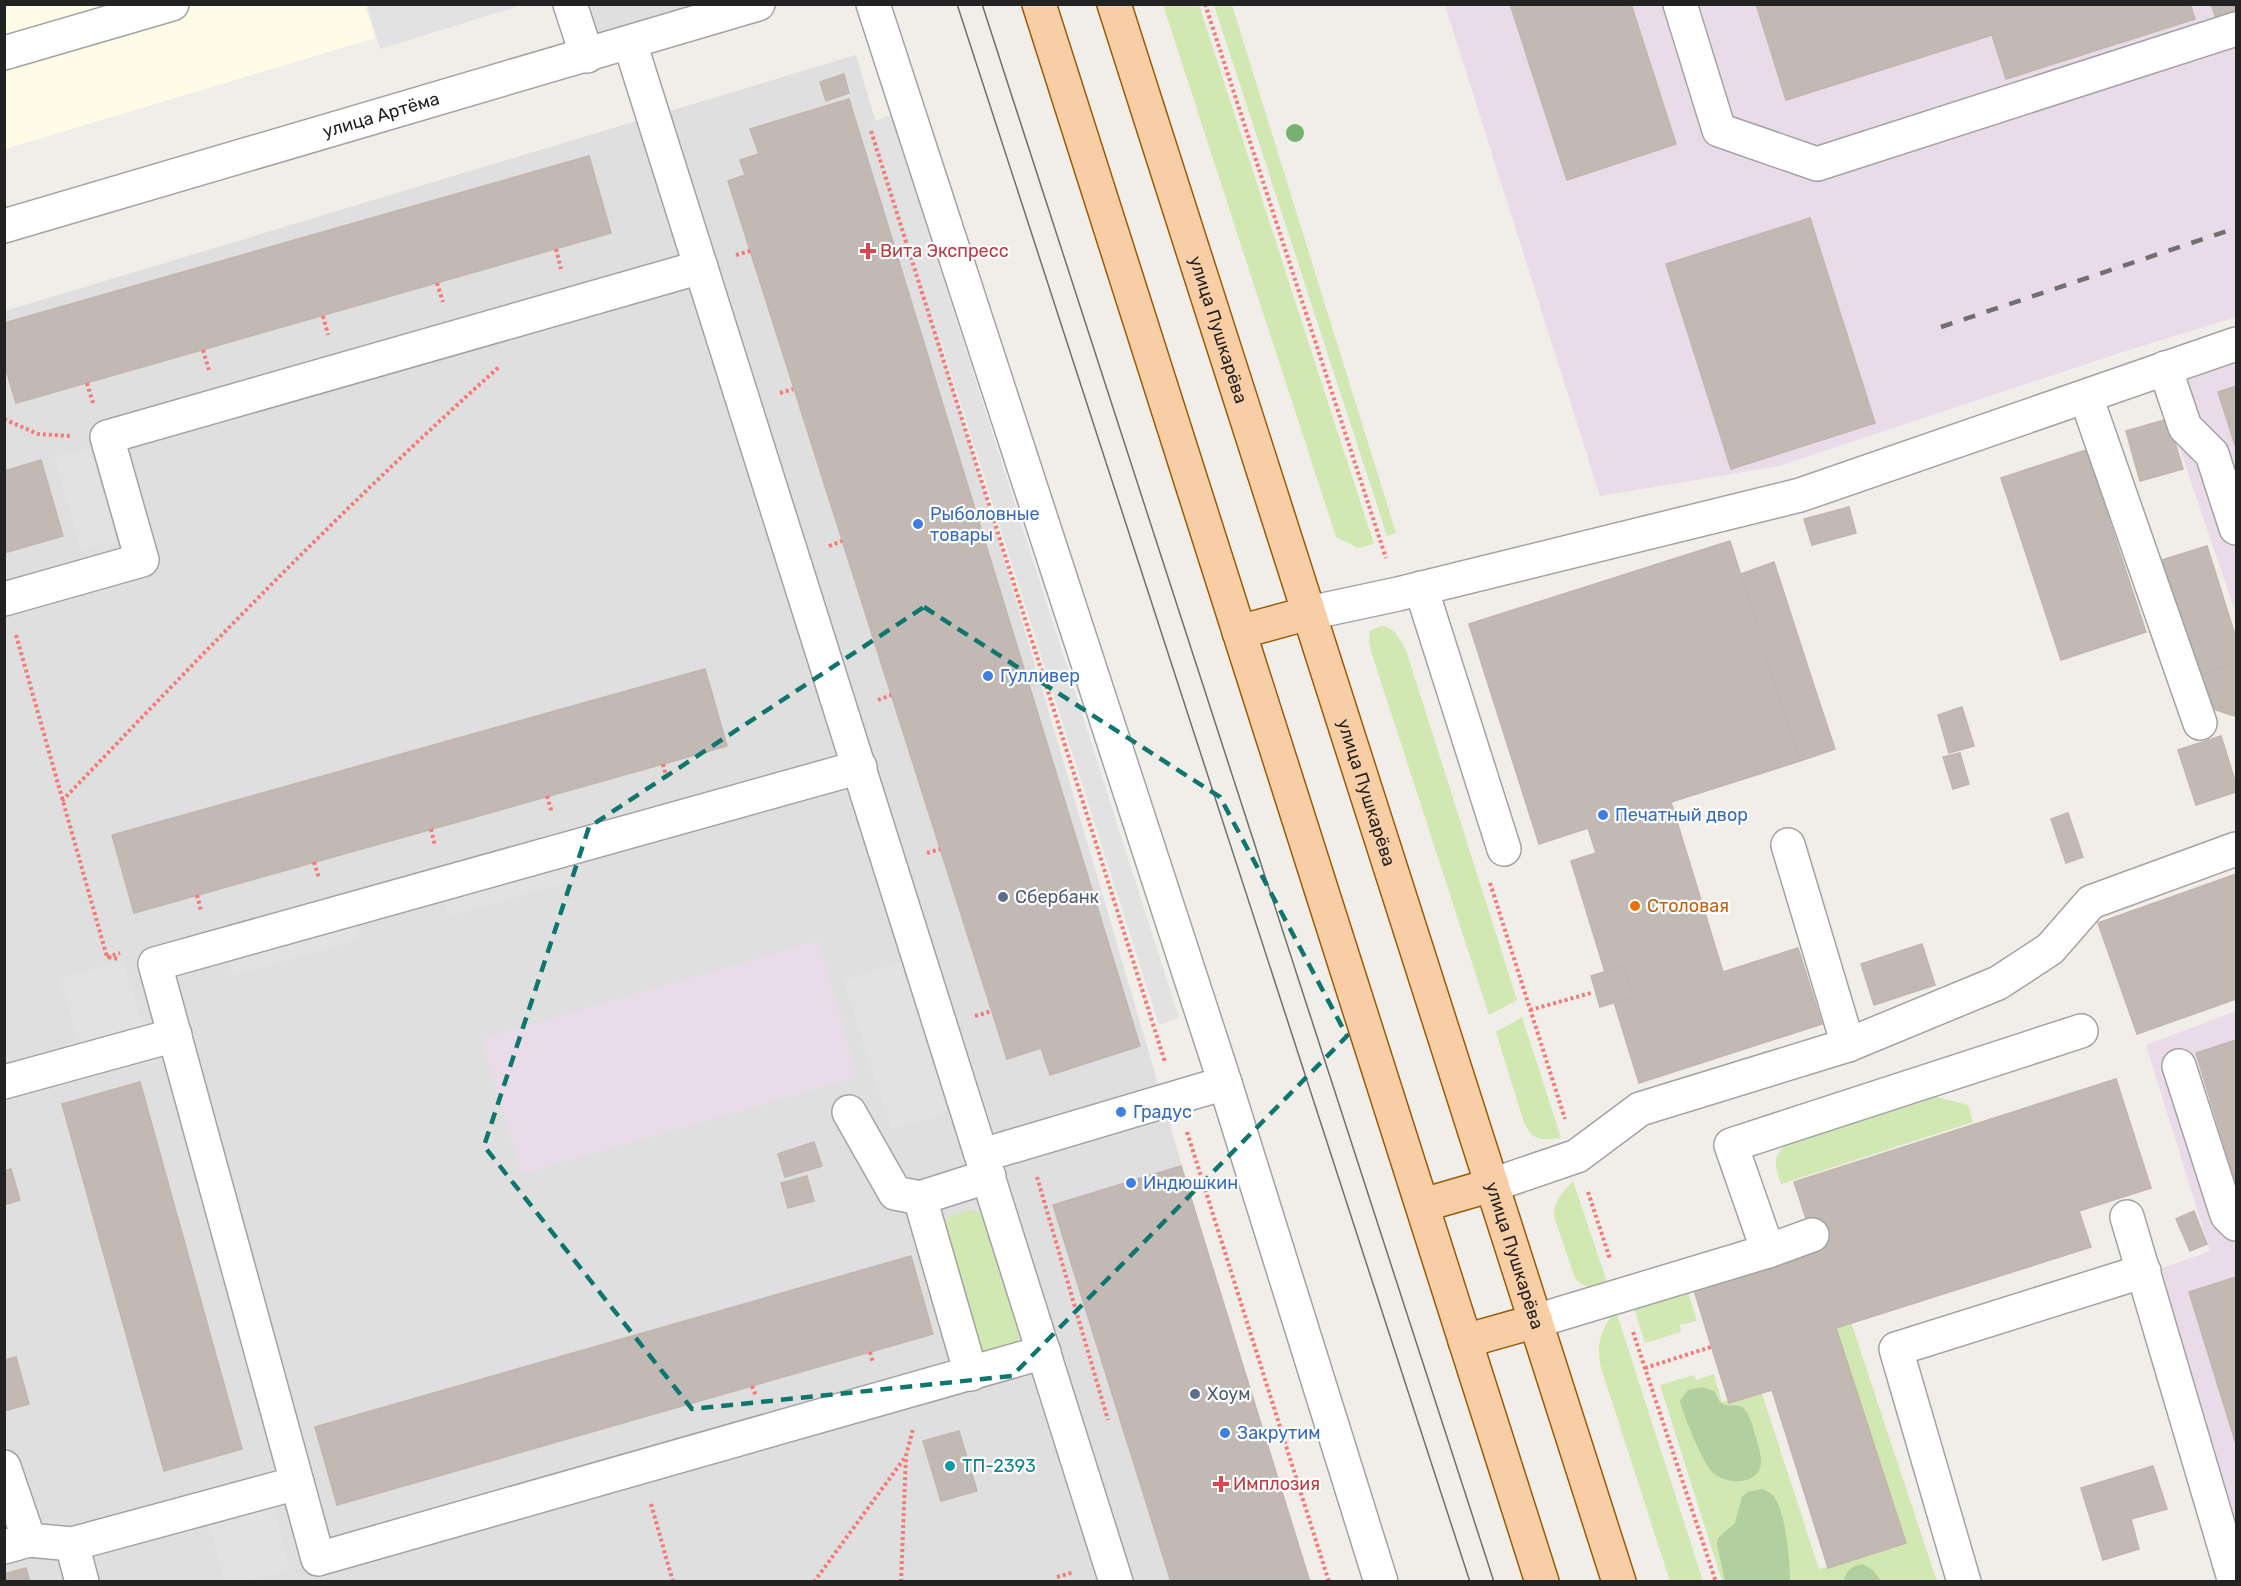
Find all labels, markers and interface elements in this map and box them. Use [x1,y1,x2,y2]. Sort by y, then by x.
street label: улица Артёма [320,87,442,143]
place label: Вита Экспресс [880,240,1009,262]
marker: Вита Экспресс [861,244,875,258]
street label: улица Пушкарёва [1184,253,1252,406]
place label: Рыболовные товары [930,503,1040,546]
marker: Рыболовные товары [911,517,925,531]
place label: Гулливер [1000,665,1080,687]
marker: Гулливер [981,669,995,683]
street label: улица Пушкарёва [1332,716,1400,869]
place label: Печатный двор [1615,804,1748,826]
marker: Печатный двор [1596,808,1610,822]
place label: Сбербанк [1015,886,1100,908]
marker: Сбербанк [996,890,1010,904]
place label: Столовая [1647,895,1729,917]
marker: Столовая [1628,899,1642,913]
place label: Градус [1133,1101,1192,1123]
marker: Градус [1114,1105,1128,1119]
place label: Индюшкин [1143,1172,1238,1194]
marker: Индюшкин [1124,1176,1138,1190]
street label: улица Пушкарёва [1481,1179,1548,1332]
place label: Хоум [1207,1383,1251,1405]
marker: Хоум [1188,1387,1202,1401]
place label: Закрутим [1237,1422,1320,1444]
marker: Закрутим [1218,1426,1232,1440]
place label: ТП-2393 [962,1455,1036,1477]
marker: ТП-2393 [943,1459,957,1473]
place label: Имплозия [1233,1473,1320,1495]
marker: Имплозия [1214,1477,1228,1491]

